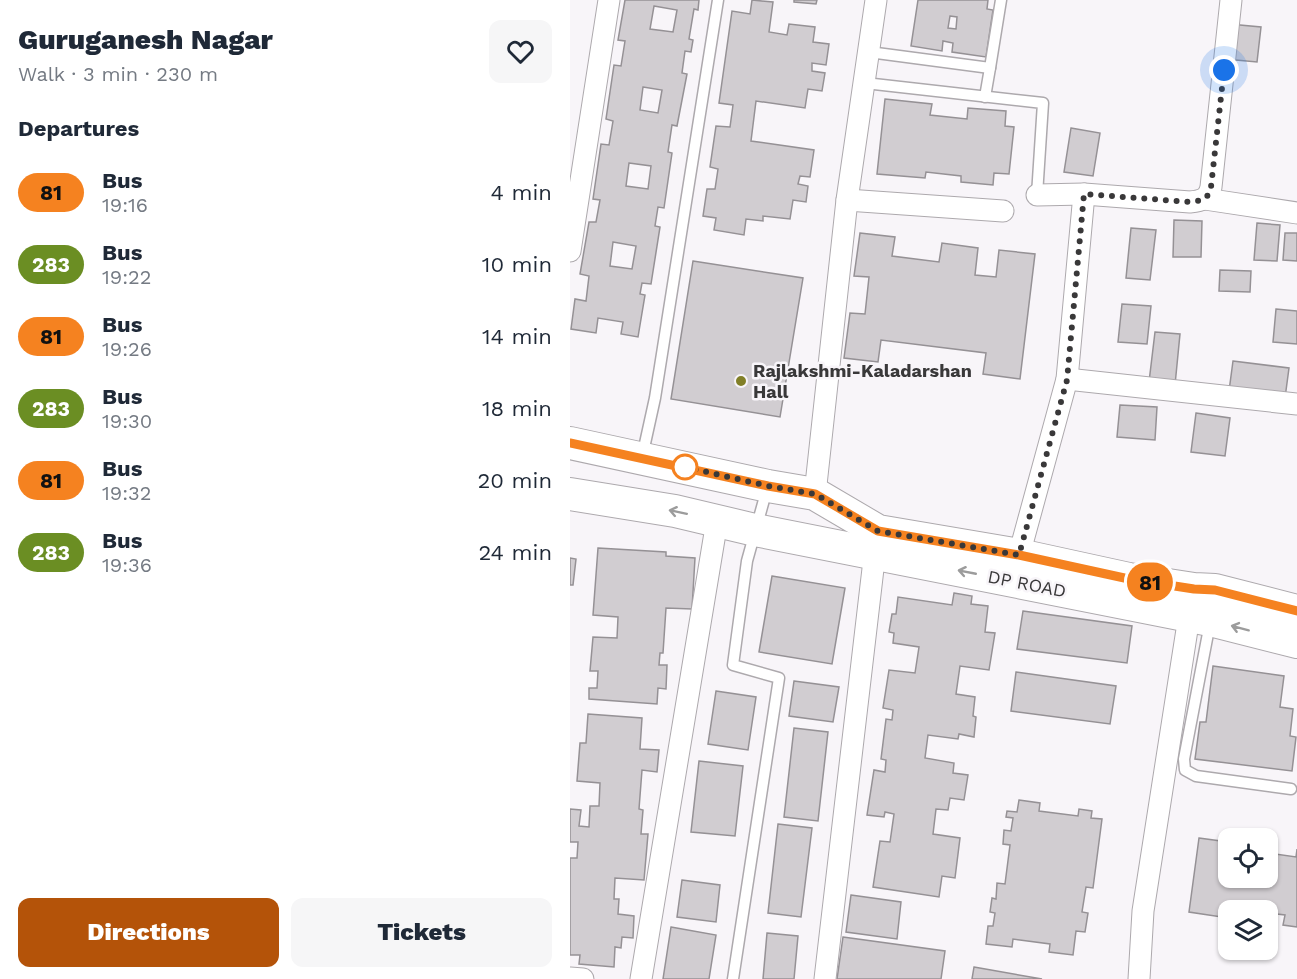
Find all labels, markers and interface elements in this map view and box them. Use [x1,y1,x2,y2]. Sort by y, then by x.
button: heart [489,20,552,83]
text: Guruganesh Nagar [18,23,273,56]
your location [1209,55,1239,85]
text: Walk · 3 min · 230 m [18,62,218,86]
text: Departures [18,116,139,141]
text: Bus [102,168,142,193]
text: 81 [40,180,62,205]
text: 4 min [491,180,552,205]
text: 19:16 [102,193,148,217]
text: Bus [102,240,142,265]
text: 283 [32,252,70,277]
text: 10 min [482,252,552,277]
text: 19:22 [102,265,151,289]
text: Bus [102,312,142,337]
text: 81 [40,324,62,349]
text: 14 min [482,324,552,349]
text: 19:26 [102,337,152,361]
place label: Rajlakshmi-Kaladarshan Hall [753,360,972,402]
marker: Rajlakshmi-Kaladarshan Hall [734,374,748,388]
text: Bus [102,384,142,409]
text: 283 [32,396,70,421]
text: 18 min [482,396,552,421]
text: 19:30 [102,409,152,433]
unlabelled marker [672,454,698,480]
text: Bus [102,456,142,481]
text: 81 [40,468,62,493]
text: 20 min [478,468,552,493]
text: 19:32 [102,481,151,505]
one-way arrow [669,506,688,517]
text: Bus [102,528,142,553]
text: 283 [32,540,70,565]
text: 24 min [478,540,552,565]
text: 19:36 [102,553,152,577]
line badge: 81 [1123,562,1177,602]
one-way arrow [958,565,977,577]
street label: DP ROAD [986,566,1068,601]
text: 81 [1139,570,1161,595]
one-way arrow [1231,621,1250,633]
map controls [1218,828,1278,960]
button: locate [1218,828,1278,888]
button: Directions [18,898,279,967]
button: Tickets [291,898,552,967]
button: layers [1218,900,1278,960]

